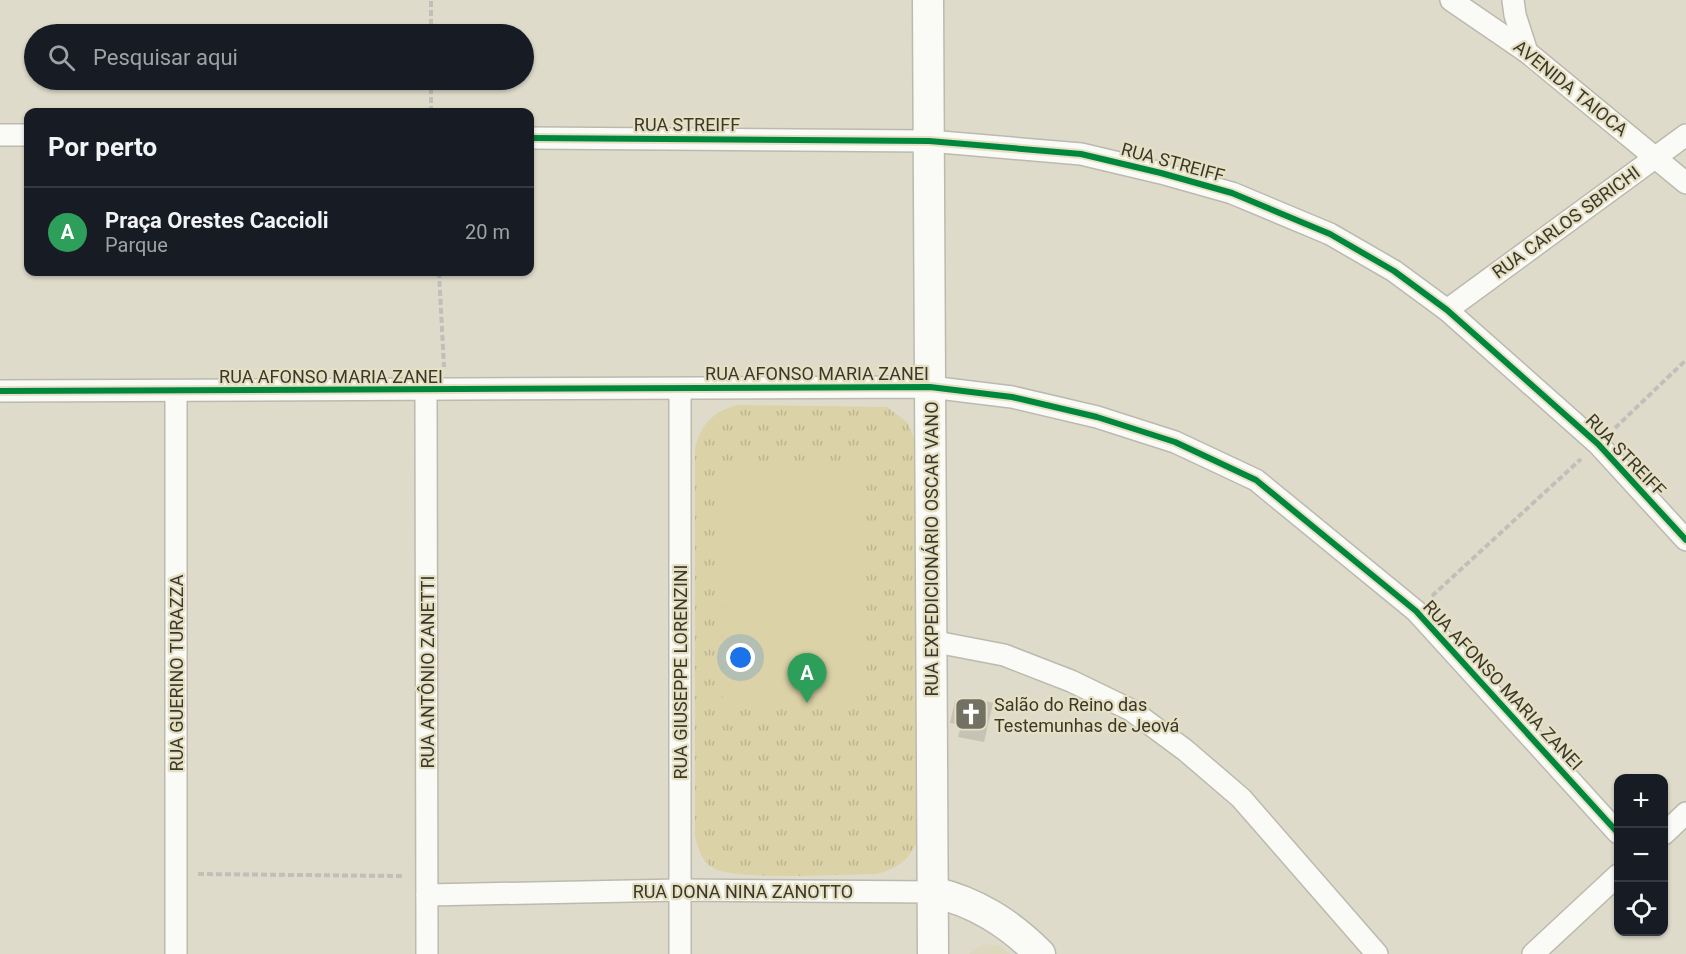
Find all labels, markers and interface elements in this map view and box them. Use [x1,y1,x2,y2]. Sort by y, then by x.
search box [24,24,534,90]
street label: AVENIDA TAIOCA [1510,36,1632,141]
icon: search [45,41,78,74]
text: Pesquisar aqui [93,45,238,70]
street label: RUA STREIFF [634,114,740,135]
text: Por perto [48,132,157,162]
street label: RUA STREIFF [1119,138,1227,186]
street label: RUA CARLOS SBRICHI [1488,161,1644,283]
text: Praça Orestes Caccioli [105,208,329,233]
text: A [61,220,74,244]
text: 20 m [465,220,510,244]
text: Parque [105,233,168,257]
street label: RUA AFONSO MARIA ZANEI [705,363,929,384]
street label: RUA AFONSO MARIA ZANEI [219,366,443,387]
street label: RUA EXPEDICIONÁRIO OSCAR VANO [921,401,942,697]
street label: RUA STREIFF [1582,409,1671,501]
street label: RUA GIUSEPPE LORENZINI [670,564,691,780]
street label: RUA GUERINO TURAZZA [166,574,187,771]
street label: RUA ANTÔNIO ZANETTI [417,576,438,768]
street label: RUA AFONSO MARIA ZANEI [1419,596,1587,774]
your location [726,643,755,672]
pin: A [788,654,826,703]
place label: Salão do Reino das Testemunhas de Jeová [994,694,1179,736]
church icon: Salão do Reino das Testemunhas de Jeová [953,696,989,732]
map controls [1614,774,1668,936]
button: + [1614,774,1668,828]
button: − [1614,828,1668,882]
street label: RUA DONA NINA ZANOTTO [633,881,853,902]
button: locate [1614,882,1668,936]

